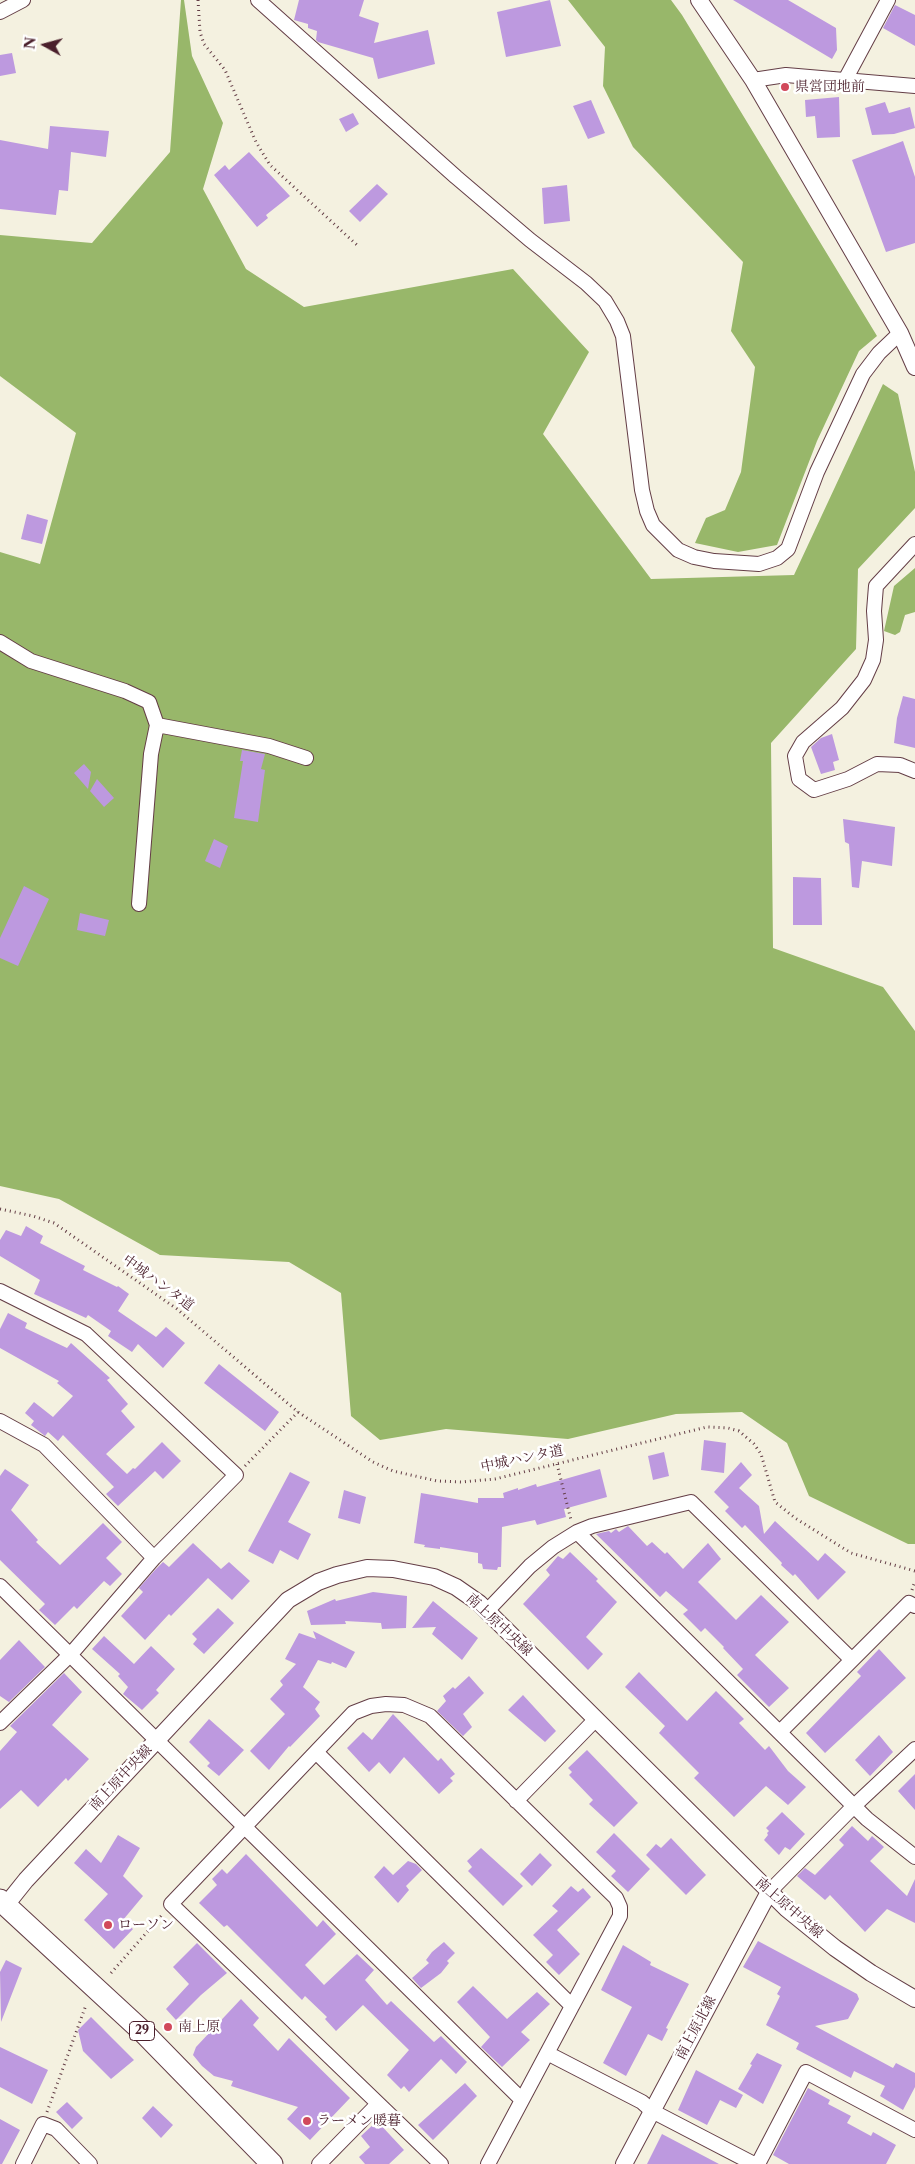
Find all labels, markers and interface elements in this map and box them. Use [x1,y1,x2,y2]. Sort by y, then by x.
north arrow [20,20,70,70]
text: N [20,36,40,50]
place label: 県営団地前 [795,79,865,95]
marker: 県営団地前 [779,81,791,93]
street label: 中城ハンタ道 [119,1252,197,1314]
street label: 中城ハンタ道 [479,1442,565,1476]
street label: 南上原中央線 [463,1590,535,1660]
street label: 南上原中央線 [86,1742,156,1814]
street label: 南上原中央線 [752,1874,826,1942]
place label: ローソン [118,1917,174,1933]
marker: ローソン [102,1919,114,1931]
street label: 南上原北線 [672,1993,720,2063]
place label: 南上原 [178,2019,220,2035]
marker: 南上原 [162,2021,174,2033]
road number: 29 [130,2022,154,2040]
place label: ラーメン暖暮 [317,2113,401,2129]
marker: ラーメン暖暮 [301,2115,313,2127]

